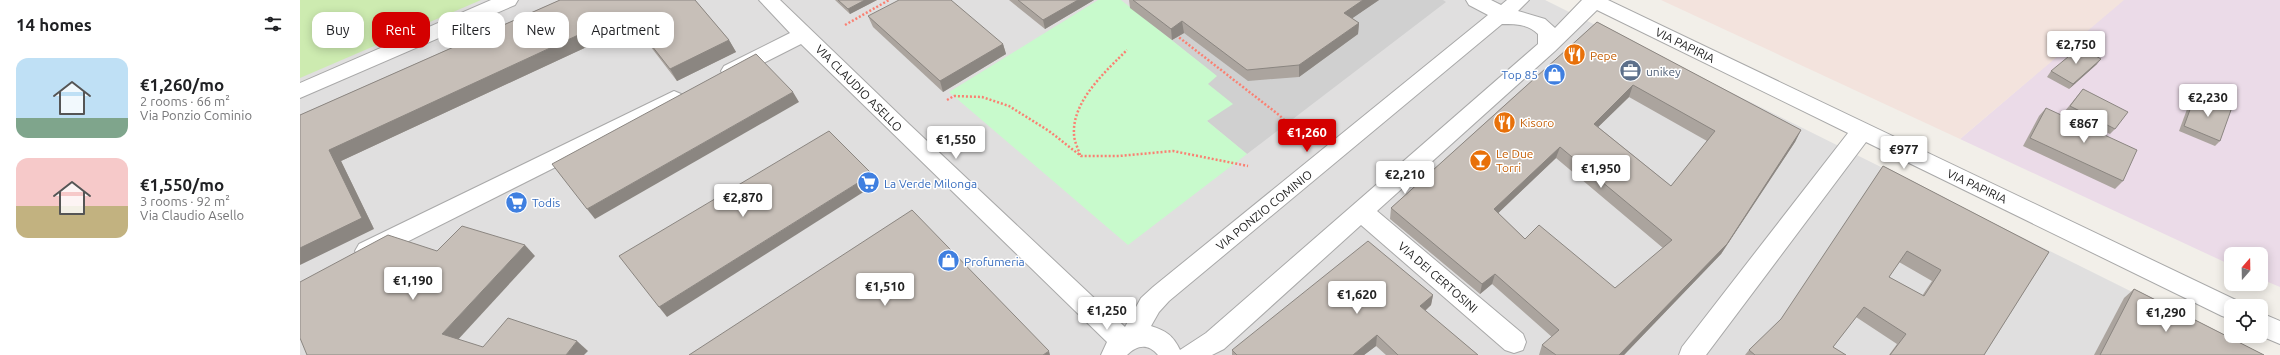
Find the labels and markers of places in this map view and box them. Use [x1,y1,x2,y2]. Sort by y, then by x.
pin: €2,750 [2043,31,2109,65]
restaurant icon: Pepe [1561,42,1587,68]
place label: Pepe [1590,49,1617,62]
office icon: unikey [1617,58,1643,84]
shop icon: Top 85 [1541,61,1567,87]
place label: unikey [1646,65,1681,78]
place label: Top 85 [1502,68,1538,81]
pin: €2,230 [2175,84,2241,118]
restaurant icon: Kisoro [1492,109,1518,135]
pin: €867 [2060,110,2108,144]
place label: Kisoro [1520,116,1554,129]
pin: €1,260 [1274,119,1340,153]
pin: €1,550 [923,126,989,160]
pin: €977 [1880,136,1928,170]
bar icon: Le Due Torri [1467,147,1493,173]
place label: Le Due Torri [1496,147,1533,174]
pin: €1,950 [1568,155,1634,189]
pin: €2,210 [1372,161,1438,195]
supermarket icon: La Verde Milonga [855,170,881,196]
place label: La Verde Milonga [884,177,977,190]
pin: €2,870 [710,184,776,218]
supermarket icon: Todis [504,189,530,215]
place label: Todis [532,196,560,209]
shop icon: Profumeria [936,248,962,274]
place label: Profumeria [964,255,1025,268]
pin: €1,190 [380,267,446,301]
pin: €1,510 [852,273,918,307]
pin: €1,620 [1324,281,1390,315]
pin: €1,250 [1074,297,1140,331]
pin: €1,290 [2133,299,2199,333]

